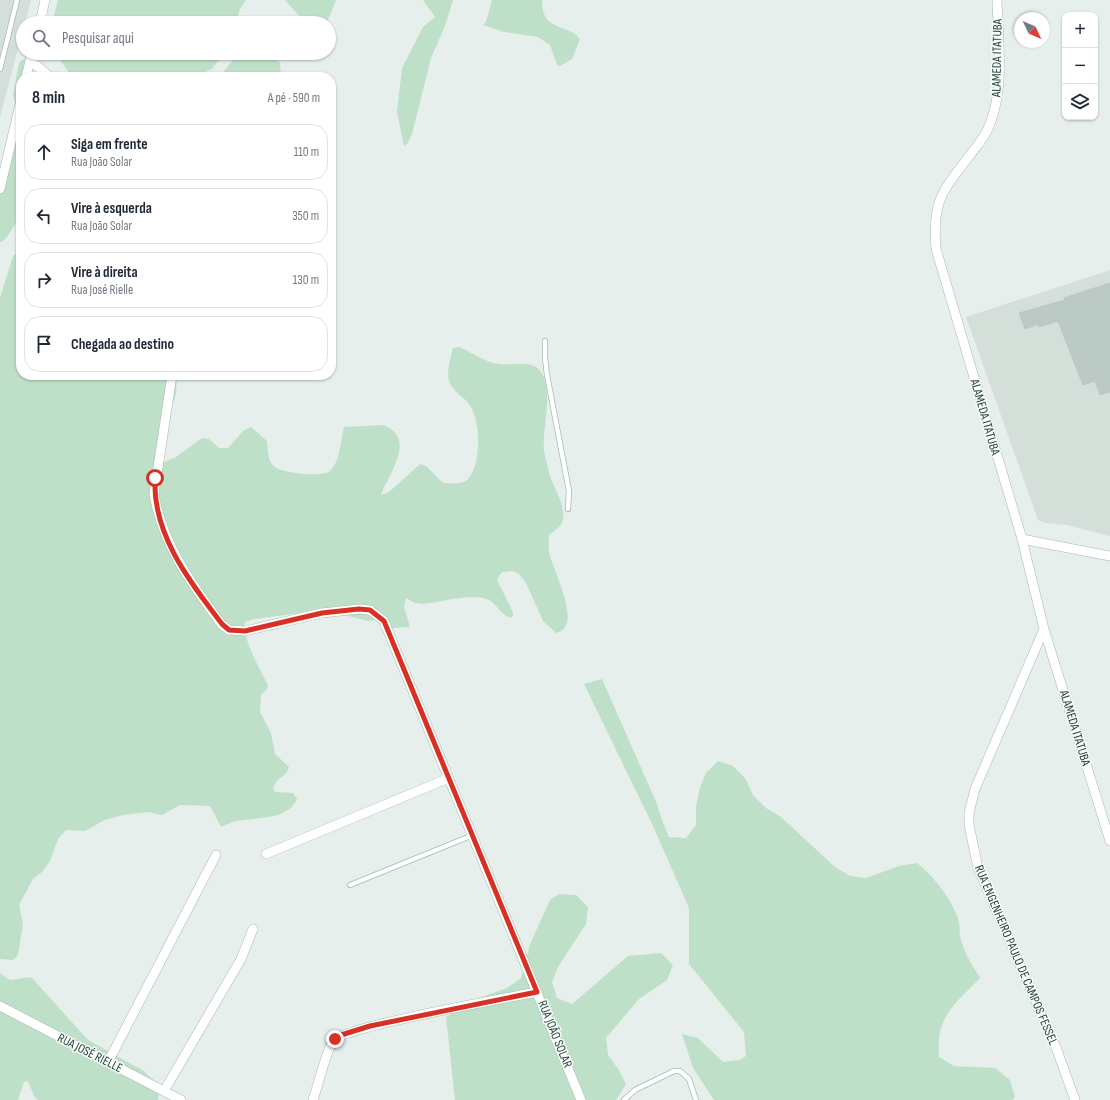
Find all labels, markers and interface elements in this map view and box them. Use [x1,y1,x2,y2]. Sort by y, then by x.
north arrow [1014,12,1050,48]
map controls [1062,12,1098,120]
button: + [1062,12,1098,48]
search box [16,16,336,60]
street label: ALAMEDA ITATUBA [988,18,1006,98]
icon: search [30,27,52,49]
text: Pesquisar aqui [62,29,134,48]
button: − [1062,48,1098,84]
button: layers [1062,84,1098,120]
text: 8 min [32,88,65,108]
text: A pé · 590 m [268,90,320,106]
text: Siga em frente [71,135,148,154]
icon: ahead [33,141,55,163]
text: 110 m [294,144,319,160]
text: Rua João Solar [71,154,132,170]
text: Vire à esquerda [71,199,152,218]
icon: left [33,205,55,227]
text: 350 m [292,208,319,224]
text: Rua João Solar [71,218,132,234]
text: Vire à direita [71,263,138,282]
icon: right [33,269,55,291]
text: 130 m [293,272,319,288]
text: Rua José Rielle [71,282,133,298]
icon: arrive [33,333,55,355]
text: Chegada ao destino [71,335,174,354]
street label: ALAMEDA ITATUBA [966,376,1004,457]
route start [146,469,164,487]
street label: ALAMEDA ITATUBA [1056,687,1094,768]
street label: RUA ENGENHEIRO PAULO DE CAMPOS FESSEL [971,863,1061,1048]
street label: RUA JOÃO SOLAR [534,998,576,1070]
street label: RUA JOSÉ RIELLE [55,1030,125,1076]
route end [326,1030,344,1048]

